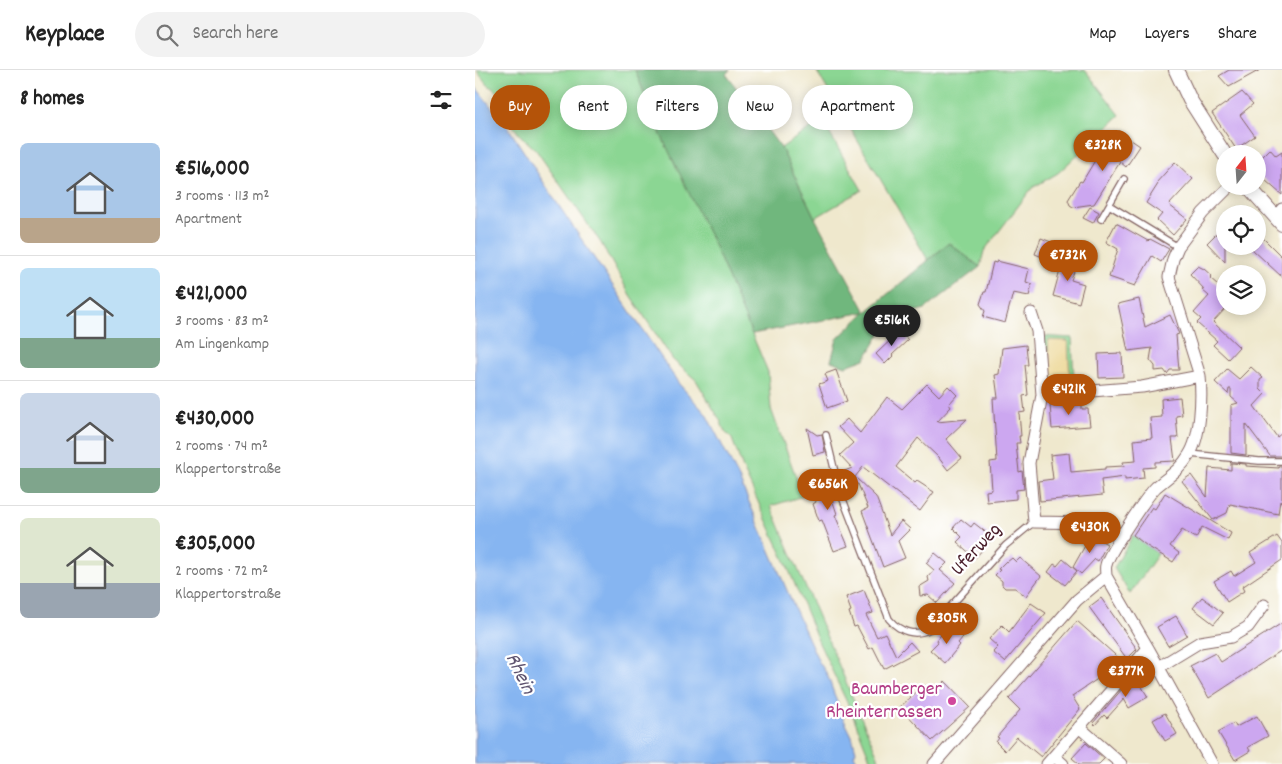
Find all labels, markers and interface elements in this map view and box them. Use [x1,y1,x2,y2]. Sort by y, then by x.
search box [135,12,485,57]
text: Keyplace [25,18,105,52]
icon: search [153,21,181,49]
text: Search here [193,21,278,48]
text: Map [1089,22,1116,47]
text: Layers [1144,22,1190,47]
text: Share [1218,22,1257,47]
text: 8 homes [20,85,85,115]
chip: Buy [490,85,550,130]
chip: Rent [560,85,627,130]
chip: Filters [637,85,718,130]
chip: New [728,85,792,130]
chip: Apartment [802,85,913,130]
icon: filters [427,86,455,114]
pin: €328K [1068,129,1138,172]
text: €328K [1085,134,1121,157]
north arrow [1216,145,1266,195]
map controls [1216,145,1266,315]
text: €516,000 [175,155,250,185]
icon: home [60,163,120,223]
text: 3 rooms · 113 m² [175,185,269,208]
button: locate [1216,205,1266,255]
text: Apartment [175,208,242,231]
pin: €732K [1033,240,1103,282]
text: €732K [1050,244,1086,267]
button: layers [1216,265,1266,315]
text: €421,000 [175,280,248,310]
icon: home [60,288,120,348]
pin: €516K [857,304,927,347]
text: €516K [874,309,910,332]
text: 3 rooms · 83 m² [175,310,269,333]
text: Am Lingenkamp [175,333,269,356]
pin: €421K [1034,374,1104,416]
text: €421K [1052,378,1086,401]
text: €430,000 [175,405,255,435]
icon: home [60,413,120,473]
text: 2 rooms · 74 m² [175,435,268,458]
text: Klappertorstraße [175,458,281,481]
pin: €656K [793,468,863,511]
text: €656K [808,473,848,496]
pin: €430K [1055,512,1125,554]
text: €430K [1071,516,1109,539]
street label: Uferweg [945,517,1009,583]
text: €305,000 [175,530,256,560]
icon: home [60,538,120,598]
text: 2 rooms · 72 m² [175,560,268,583]
text: Klappertorstraße [175,583,281,606]
pin: €305K [912,602,982,645]
text: €305K [927,607,967,630]
water label: Rhein [496,648,542,701]
pin: €377K [1091,656,1161,698]
text: €377K [1108,660,1144,683]
place label: Baumberger Rheinterrassen [826,676,943,727]
marker: Baumberger Rheinterrassen [946,695,958,707]

